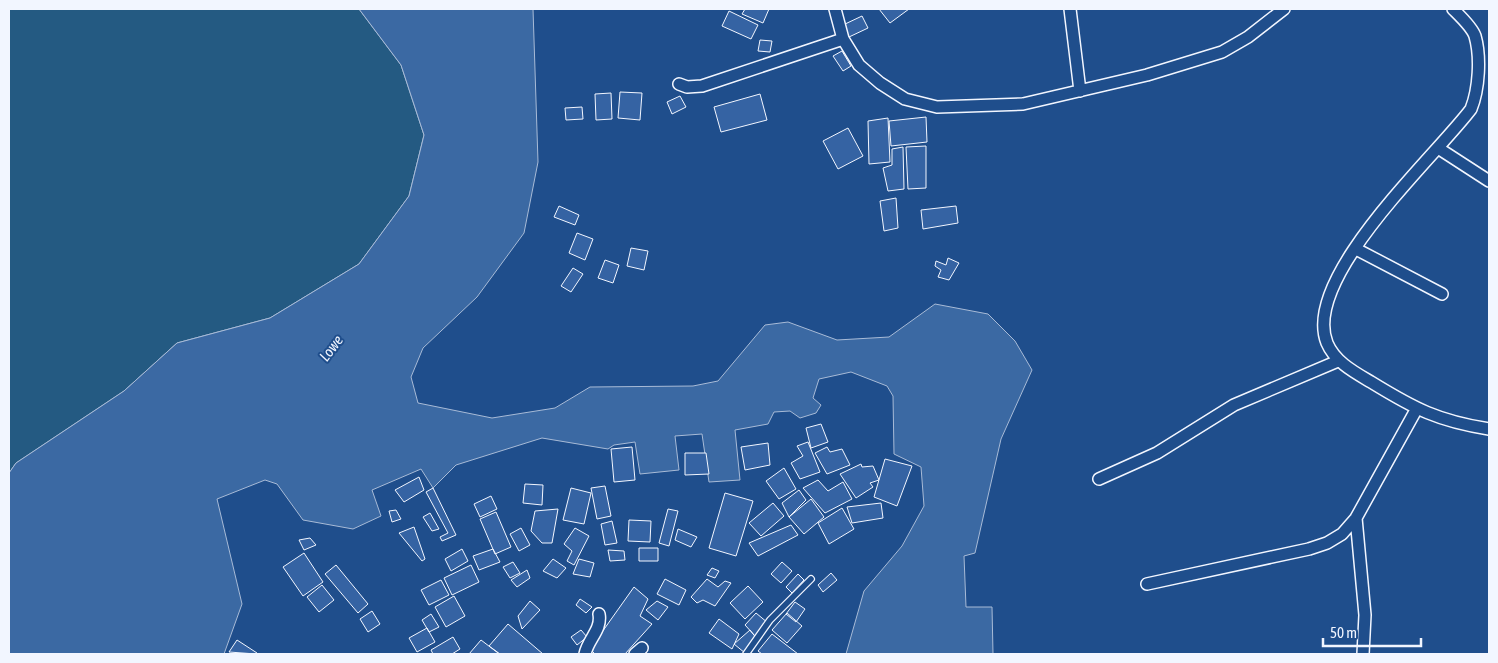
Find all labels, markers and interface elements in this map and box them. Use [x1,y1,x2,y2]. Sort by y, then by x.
water label: Lowe [316,331,346,364]
scale bar [1323,616,1420,648]
text: 50 m [1330,624,1357,641]

